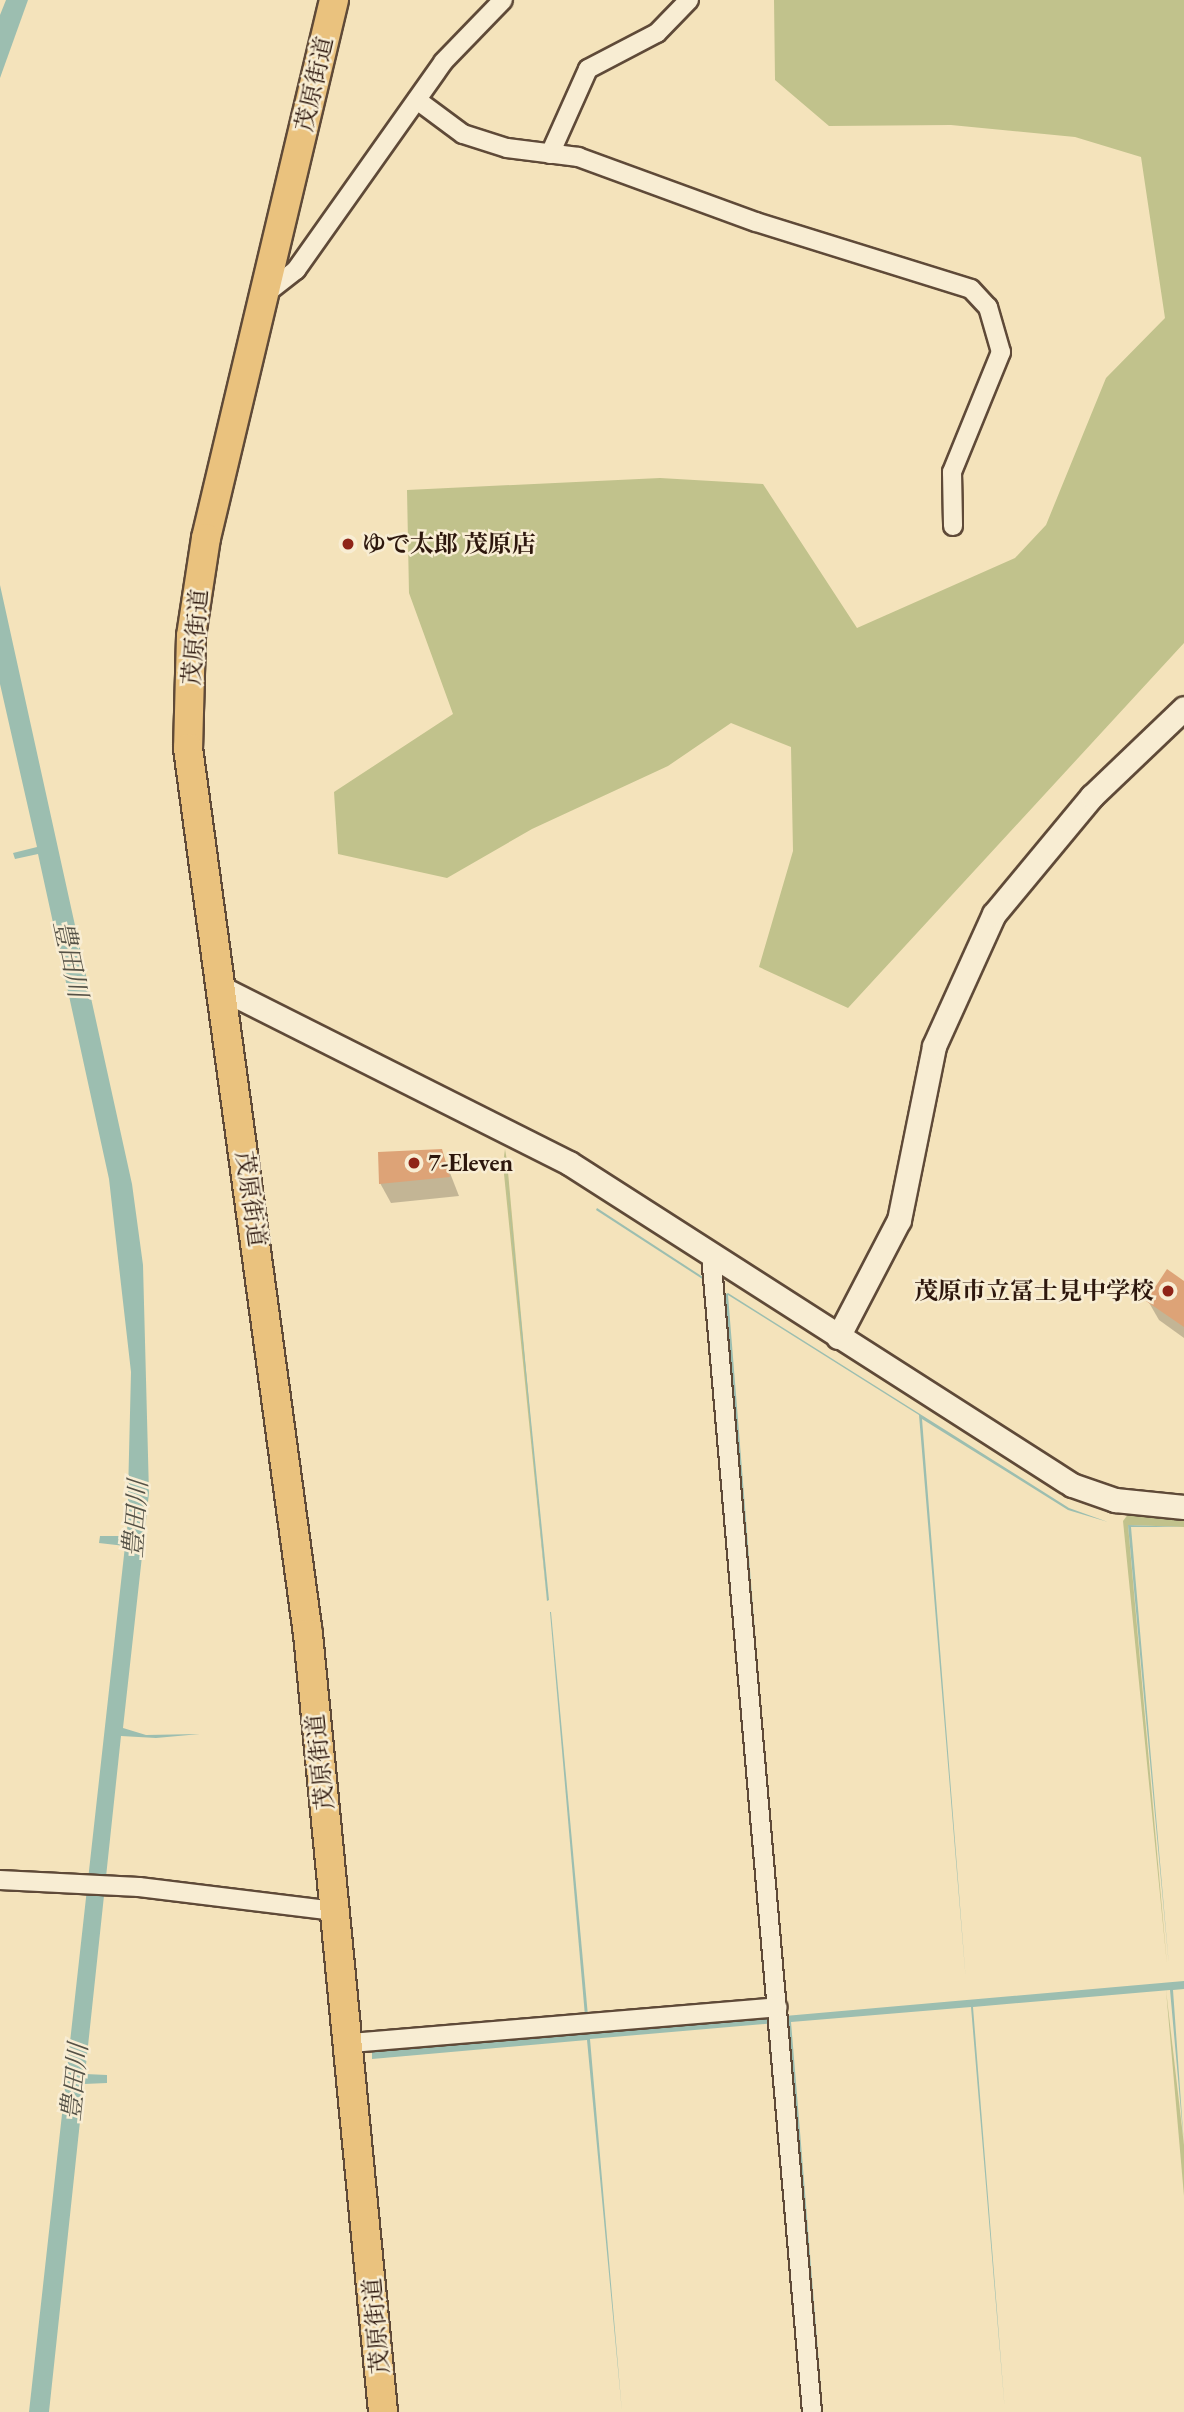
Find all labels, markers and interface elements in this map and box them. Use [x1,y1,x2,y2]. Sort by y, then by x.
street label: 茂原街道 [289,34,339,134]
place label: ゆで太郎 茂原店 [362,530,536,558]
marker: ゆで太郎 茂原店 [340,536,356,552]
street label: 茂原街道 [176,588,214,686]
water label: 豊田川 [47,918,93,1000]
street label: 茂原街道 [230,1149,272,1249]
place label: 7-Eleven [428,1149,513,1177]
marker: 7-Eleven [406,1155,422,1171]
place label: 茂原市立冨士見中学校 [914,1277,1154,1305]
marker: 茂原市立冨士見中学校 [1160,1283,1176,1299]
water label: 豊田川 [118,1479,154,1559]
street label: 茂原街道 [301,1713,339,1811]
water label: 豊田川 [55,2042,95,2122]
street label: 茂原街道 [357,2277,395,2375]

